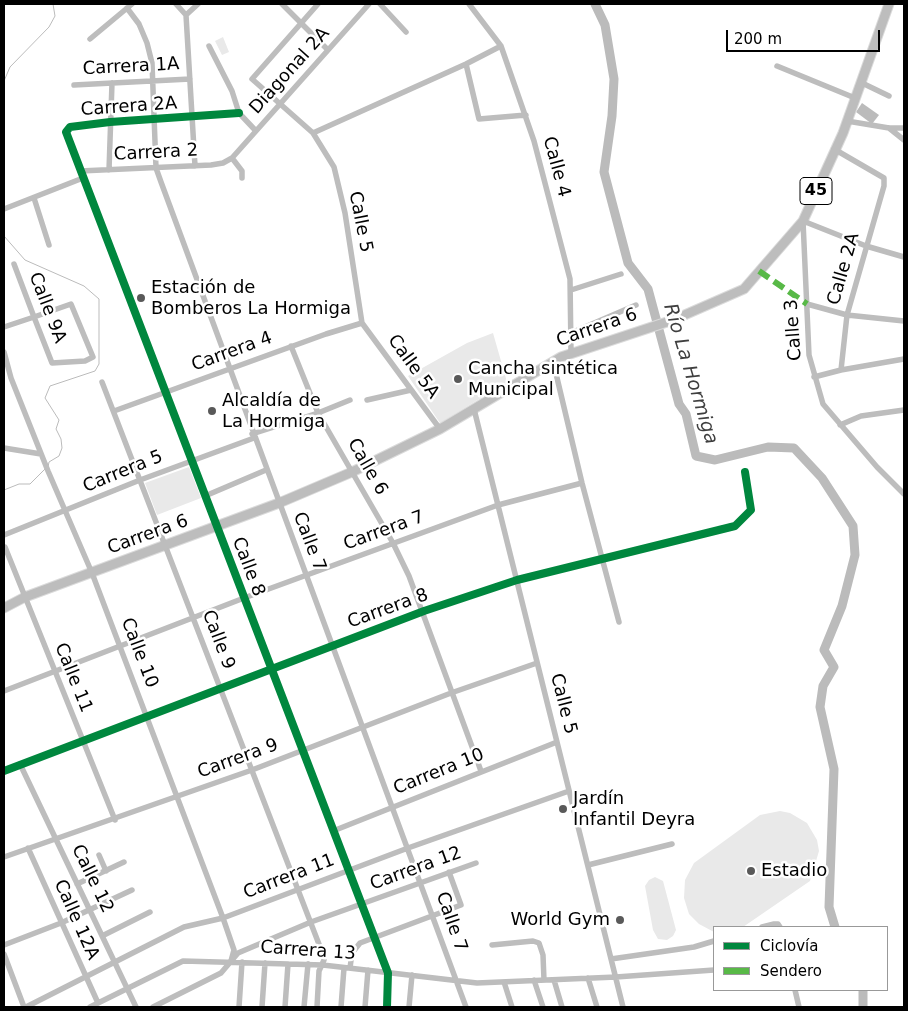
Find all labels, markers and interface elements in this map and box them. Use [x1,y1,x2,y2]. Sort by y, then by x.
scale bar [728,20,882,52]
street label: Diagonal 2A [245,23,335,119]
text: 200 m [734,30,782,48]
street label: Carrera 1A [82,54,180,80]
street label: Carrera 2A [80,93,178,121]
street label: Calle 4 [538,134,574,200]
street label: Carrera 2 [113,140,199,166]
road number: 45 [800,178,832,205]
street label: Calle 5 [343,190,377,254]
street label: Calle 2A [823,230,865,308]
street label: Calle 9A [24,270,70,346]
place label: Estación de Bomberos La Hormiga [151,277,351,320]
marker: Estación de Bomberos La Hormiga [135,292,147,304]
street label: Calle 3 [781,298,807,362]
water label: Río La Hormiga [658,301,722,447]
street label: Carrera 6 [554,304,640,352]
street label: Carrera 4 [189,327,275,377]
street label: Calle 5A [382,331,444,403]
place label: Cancha sintética Municipal [468,358,618,400]
marker: Cancha sintética Municipal [452,373,464,385]
place label: Alcaldía de La Hormiga [222,390,325,432]
marker: Alcaldía de La Hormiga [206,405,218,417]
street label: Calle 6 [342,435,392,499]
street label: Carrera 5 [80,446,166,498]
street label: Carrera 7 [341,506,427,556]
street label: Calle 7 [288,509,330,575]
street label: Carrera 6 [105,510,191,560]
street label: Calle 8 [227,534,269,600]
street label: Carrera 8 [345,584,431,634]
street label: Calle 9 [197,607,239,673]
street label: Calle 10 [116,615,162,691]
street label: Calle 11 [49,640,97,716]
street label: Calle 5 [545,671,581,737]
street label: Carrera 9 [195,734,281,784]
street label: Carrera 10 [391,744,487,800]
place label: Jardín Infantil Deyra [573,788,695,831]
marker: Jardín Infantil Deyra [557,803,569,815]
street label: Calle 12 [66,841,118,917]
street label: Carrera 12 [367,842,465,896]
street label: Carrera 11 [240,850,338,904]
place label: Estadio [761,860,827,882]
marker: Estadio [745,865,757,877]
street label: Calle 12A [49,877,103,963]
street label: Calle 7 [431,889,471,955]
place label: World Gym [511,909,610,931]
marker: World Gym [614,914,626,926]
legend [713,926,888,991]
street label: Carrera 13 [259,937,357,965]
text: Ciclovía [760,937,818,955]
text: Sendero [760,962,822,980]

